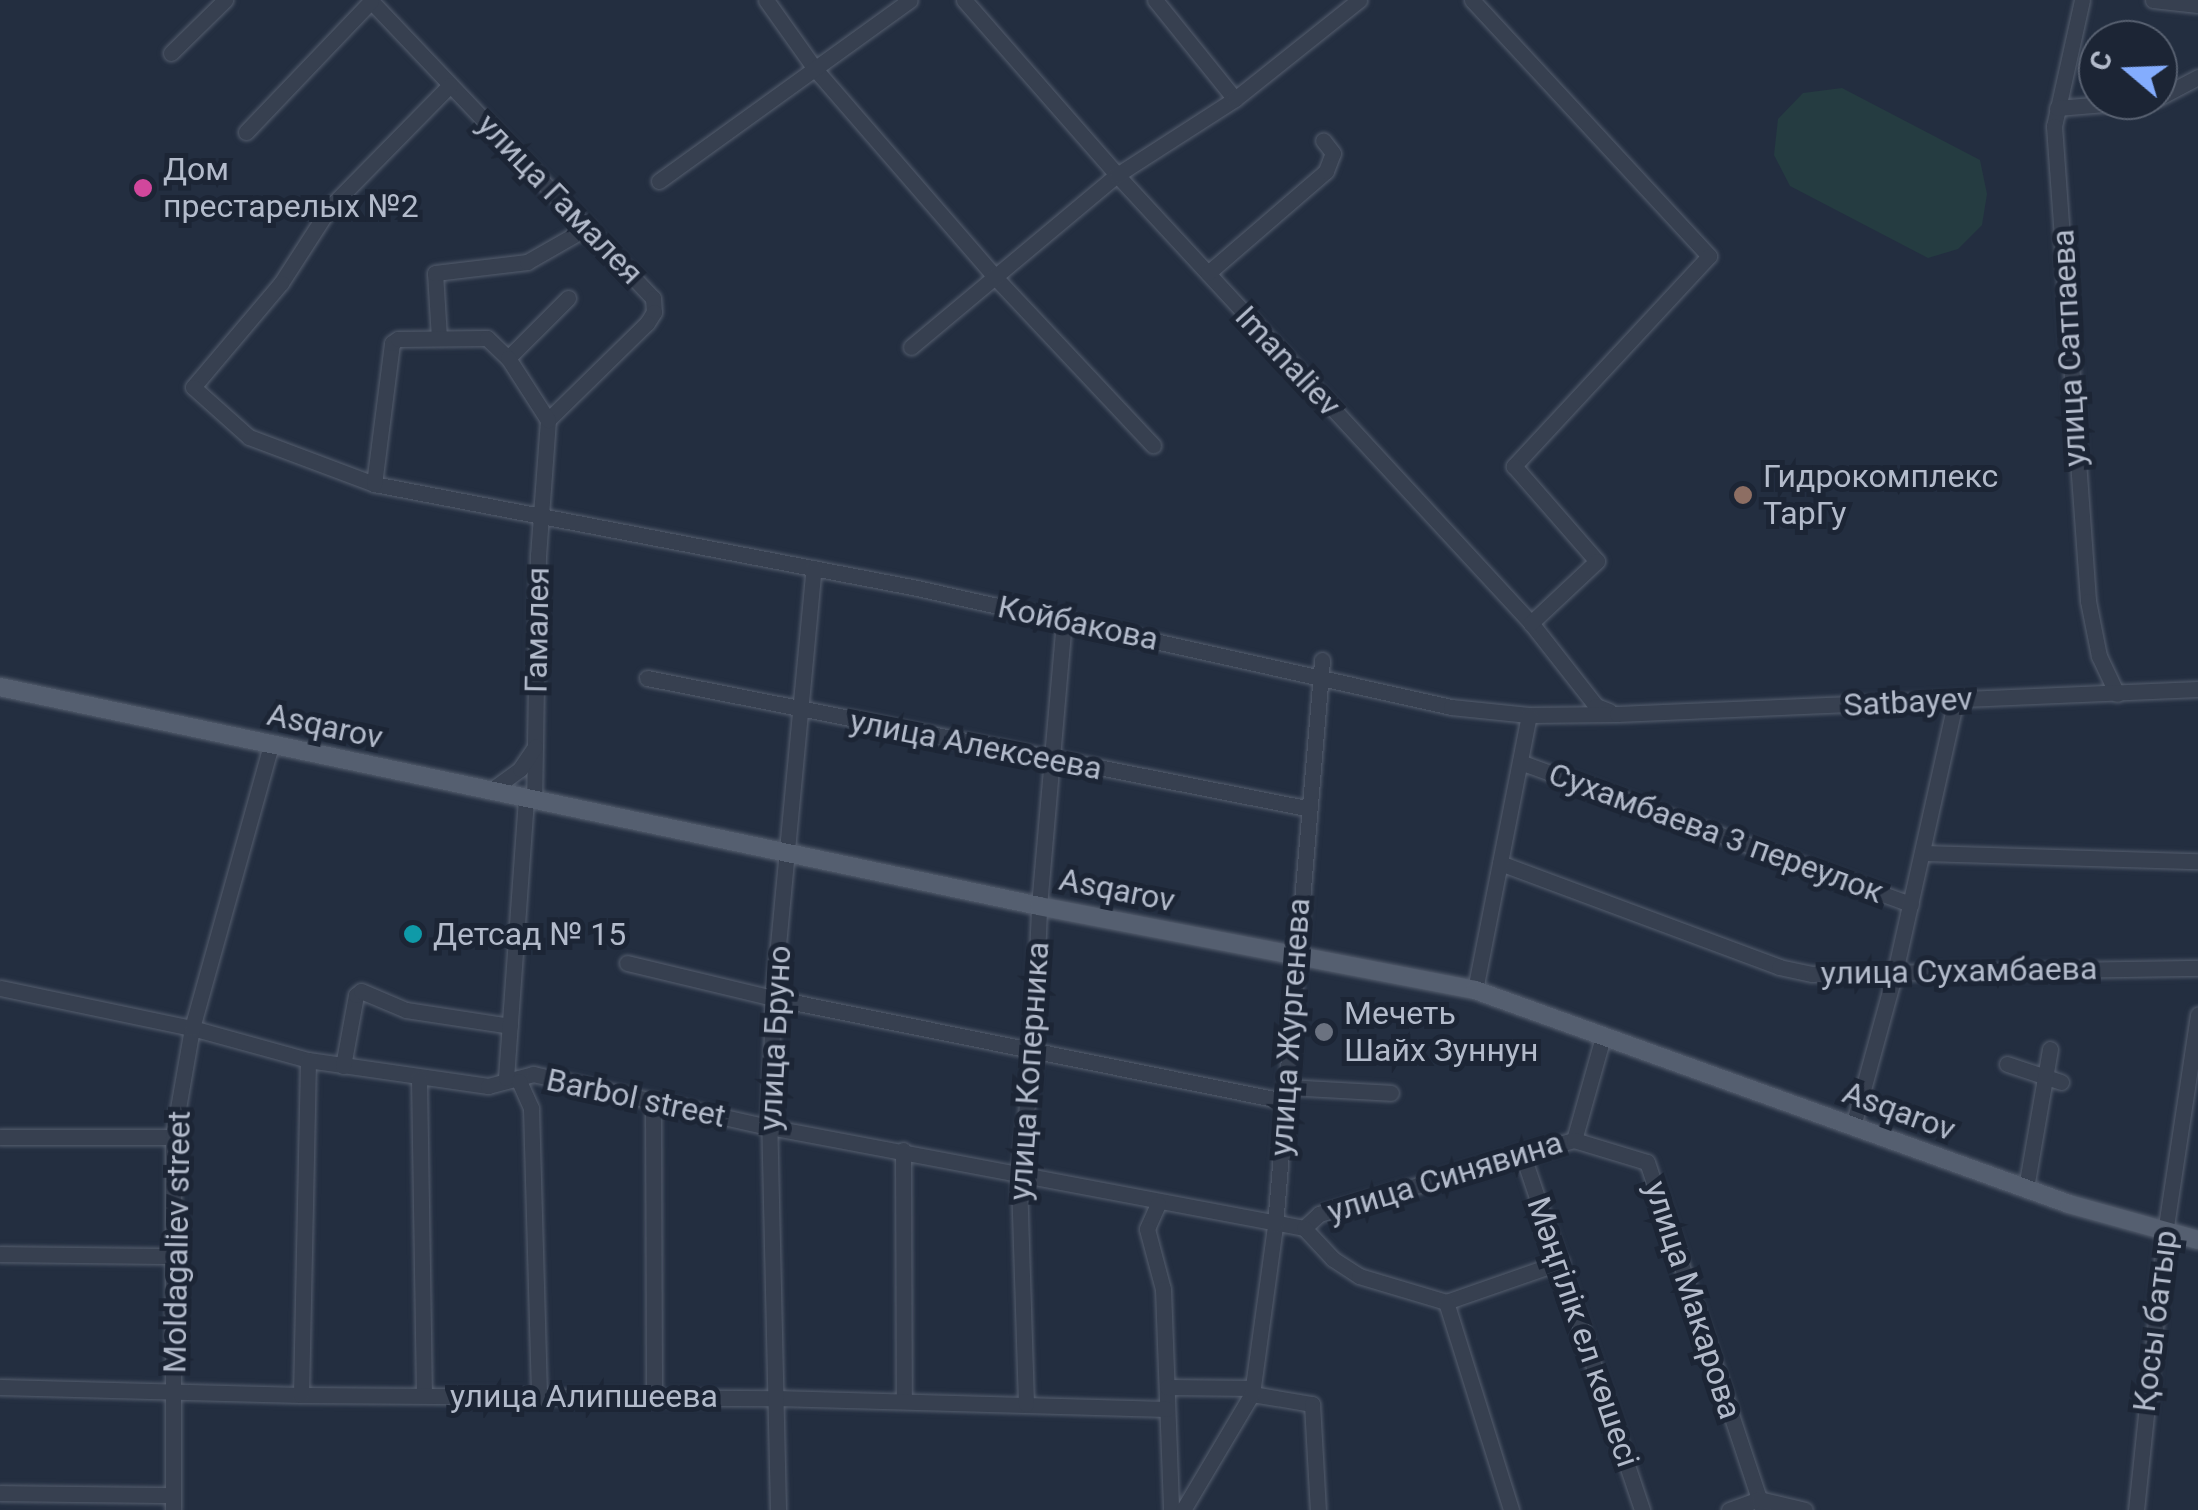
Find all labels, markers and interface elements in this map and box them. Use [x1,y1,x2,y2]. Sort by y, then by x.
north arrow [2078,20,2178,120]
text: С [2082,47,2120,75]
street label: улица Гамалея [469,106,651,292]
place label: Дом престарелых №2 [163,151,419,226]
marker: Дом престарелых №2 [132,177,154,199]
street label: улица Сатпаева [2044,228,2094,468]
street label: Imanaliev [1227,298,1349,424]
place label: Гидрокомплекс ТарГу [1763,458,1998,533]
marker: Гидрокомплекс ТарГу [1732,484,1754,506]
street label: Гамалея [517,567,557,693]
street label: Койбакова [994,587,1162,659]
street label: Satbayev [1842,679,1974,725]
street label: Asqarov [264,695,386,757]
street label: улица Алексеева [847,702,1105,788]
street label: Сухамбаева 3 переулок [1543,755,1889,911]
street label: Asqarov [1056,860,1178,920]
street label: улица Жургенева [1262,897,1318,1157]
place label: Детсад № 15 [433,915,626,953]
marker: Детсад № 15 [402,923,424,945]
street label: улица Коперника [1001,940,1057,1202]
street label: улица Бруно [751,944,799,1132]
street label: улица Сухамбаева [1820,949,2098,993]
place label: Мечеть Шайх Зуннун [1344,995,1538,1070]
marker: Мечеть Шайх Зуннун [1313,1021,1335,1043]
street label: Barbol street [543,1060,729,1136]
street label: Asqarov [1837,1073,1961,1149]
street label: Moldagaliev street [156,1110,198,1374]
street label: улица Синявина [1323,1123,1567,1231]
street label: улица Макарова [1636,1176,1750,1424]
street label: Мәңгілік ел көшесі [1519,1192,1647,1472]
street label: Қосы батыр [2125,1228,2185,1414]
street label: улица Алипшеева [450,1377,718,1415]

